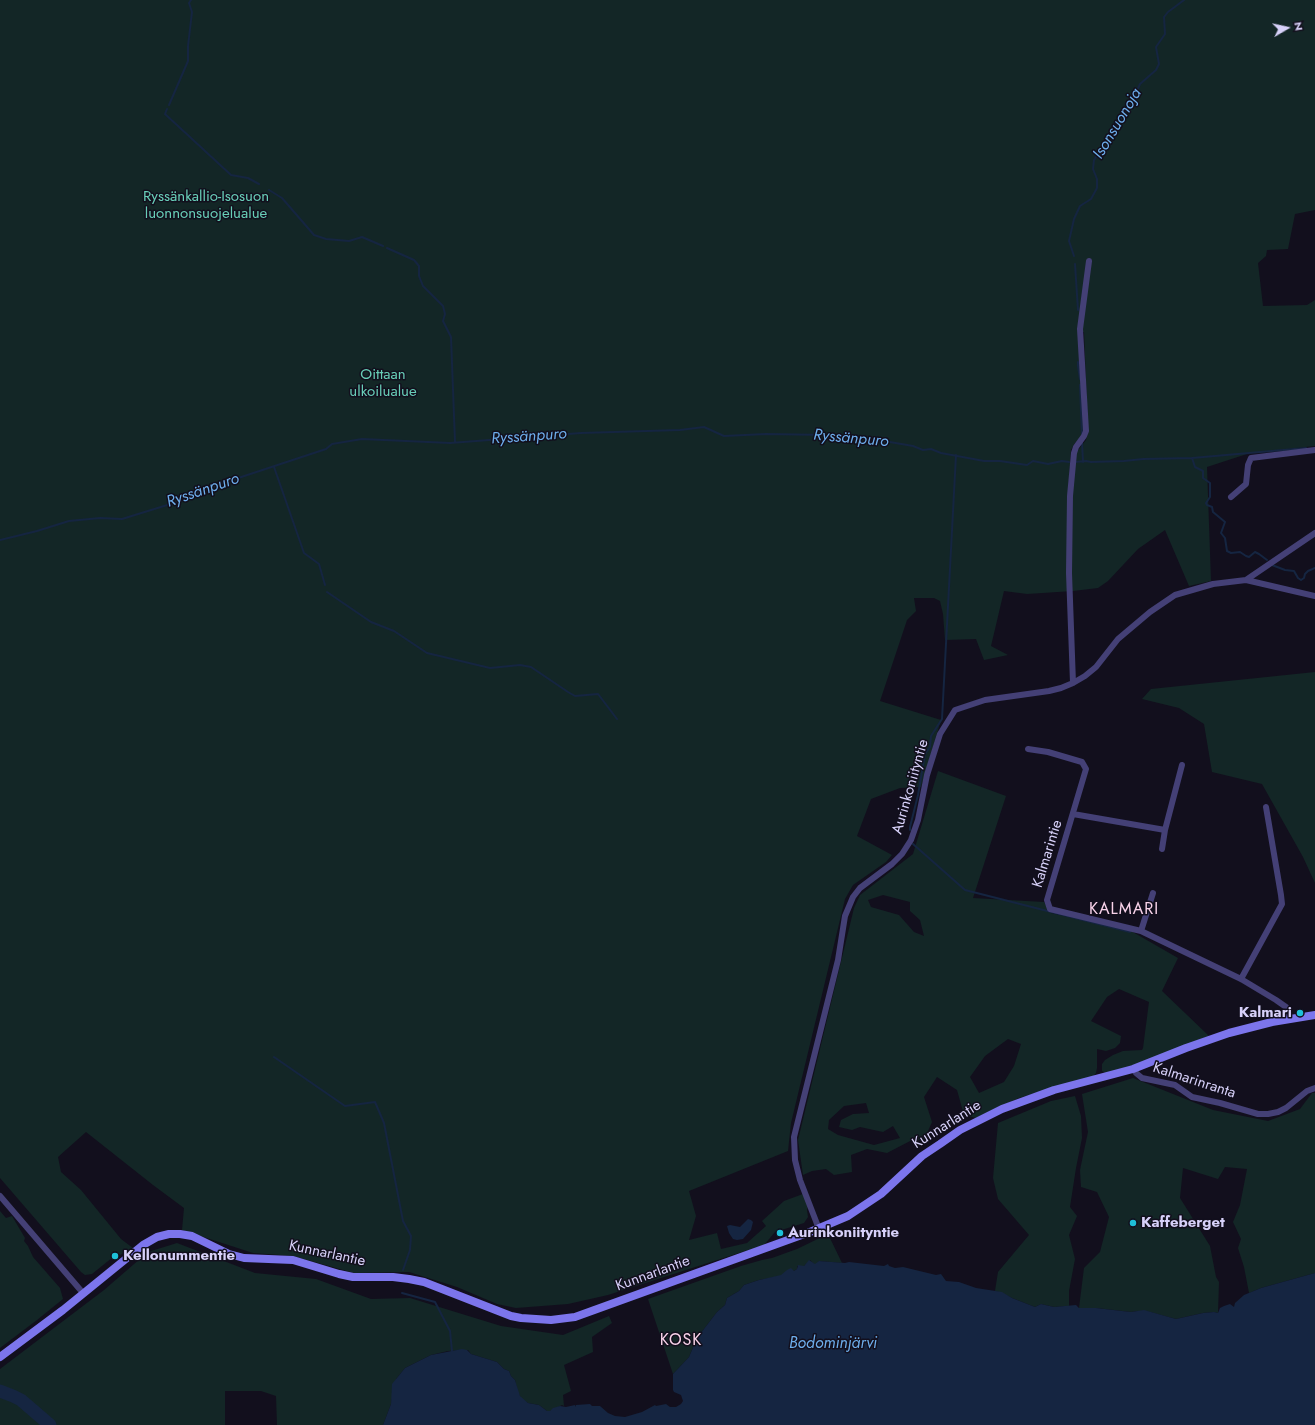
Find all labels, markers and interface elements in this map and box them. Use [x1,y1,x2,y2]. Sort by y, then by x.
north arrow [1267,8,1307,48]
text: N [1290,21,1307,32]
water label: Isonsuonoja [1089,85,1147,163]
park label: Ryssänkallio-Isosuon luonnonsuojelualue [143,188,269,223]
park label: Oittaan ulkoilualue [349,366,417,401]
water label: Ryssänpuro [491,425,567,449]
water label: Ryssänpuro [813,426,889,452]
water label: Ryssänpuro [164,470,242,512]
street label: Aurinkoniityntie [889,737,933,837]
street label: Kalmarintie [1029,818,1067,890]
district label: KALMARI [1089,900,1159,920]
place label: Kalmari [1239,1004,1292,1022]
marker: Kalmari [1295,1008,1305,1018]
street label: Kalmarinranta [1150,1059,1238,1103]
street label: Kunnarlantie [909,1097,985,1153]
place label: Kaffeberget [1141,1214,1225,1232]
marker: Kaffeberget [1128,1218,1138,1228]
place label: Aurinkoniityntie [788,1224,899,1242]
marker: Aurinkoniityntie [775,1228,785,1238]
street label: Kunnarlantie [287,1237,367,1271]
place label: Kellonummentie [123,1247,235,1265]
marker: Kellonummentie [110,1251,120,1261]
street label: Kunnarlantie [613,1252,693,1296]
district label: KOSK [660,1331,702,1351]
water label: Bodominjärvi [789,1334,877,1354]

